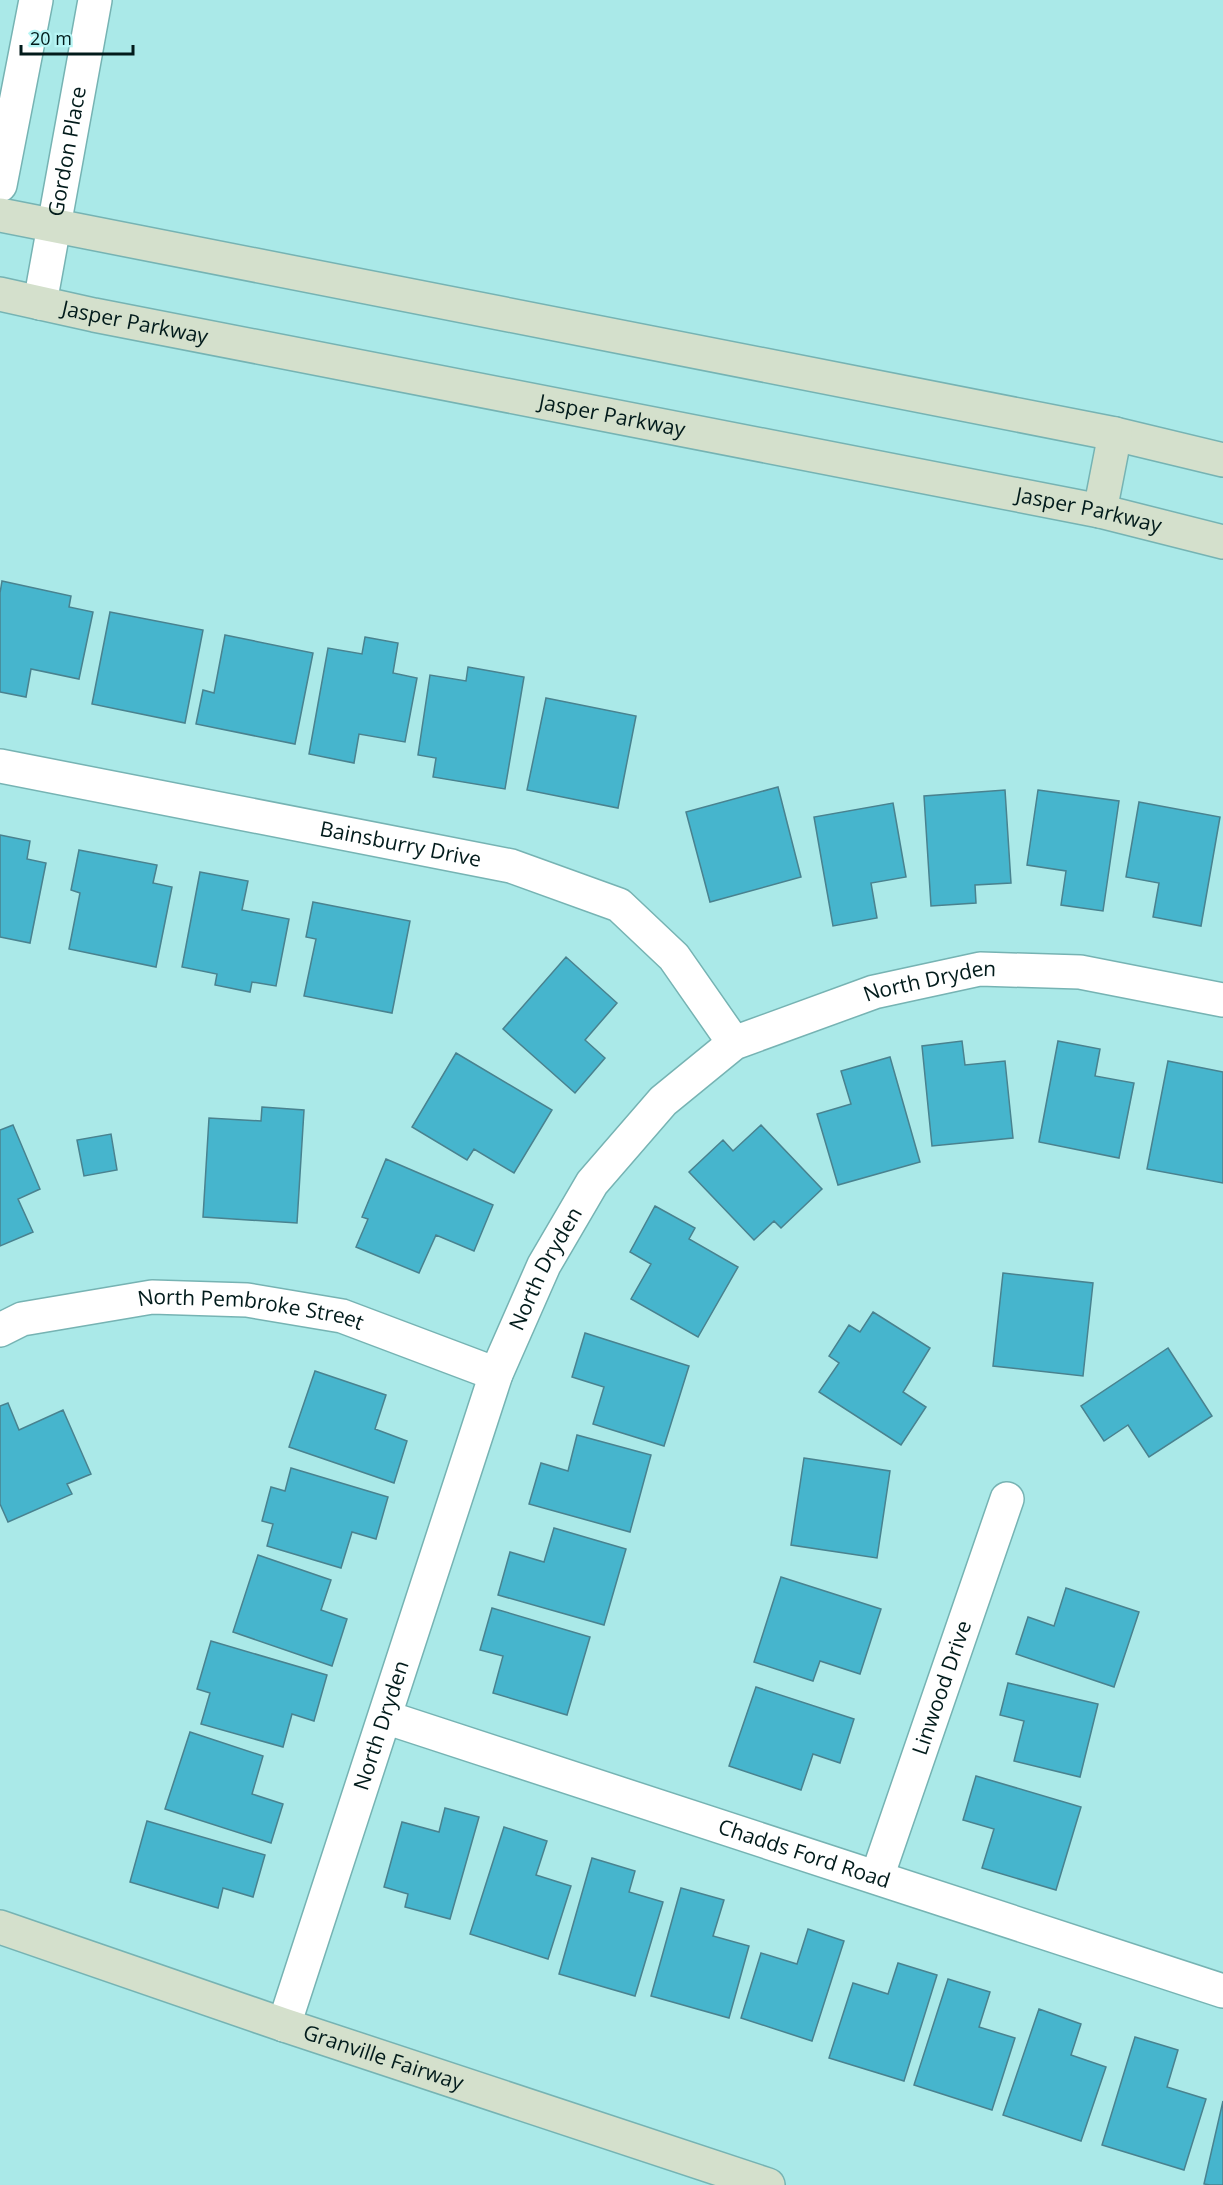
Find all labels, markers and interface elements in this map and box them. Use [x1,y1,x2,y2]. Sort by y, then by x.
scale bar [21,18,134,56]
text: 20 m [30,26,72,50]
street label: Gordon Place [41,84,92,219]
street label: Jasper Parkway [57,293,211,350]
street label: Jasper Parkway [535,387,688,443]
street label: Jasper Parkway [1012,480,1165,539]
street label: Bainsburry Drive [318,814,484,873]
street label: North Dryden [859,954,996,1008]
street label: North Dryden [502,1202,588,1334]
street label: North Pembroke Street [135,1282,368,1336]
street label: Linwood Drive [905,1617,977,1759]
street label: North Dryden [346,1657,415,1794]
street label: Chadds Ford Road [715,1812,894,1894]
street label: Granville Fairway [300,2017,468,2097]

